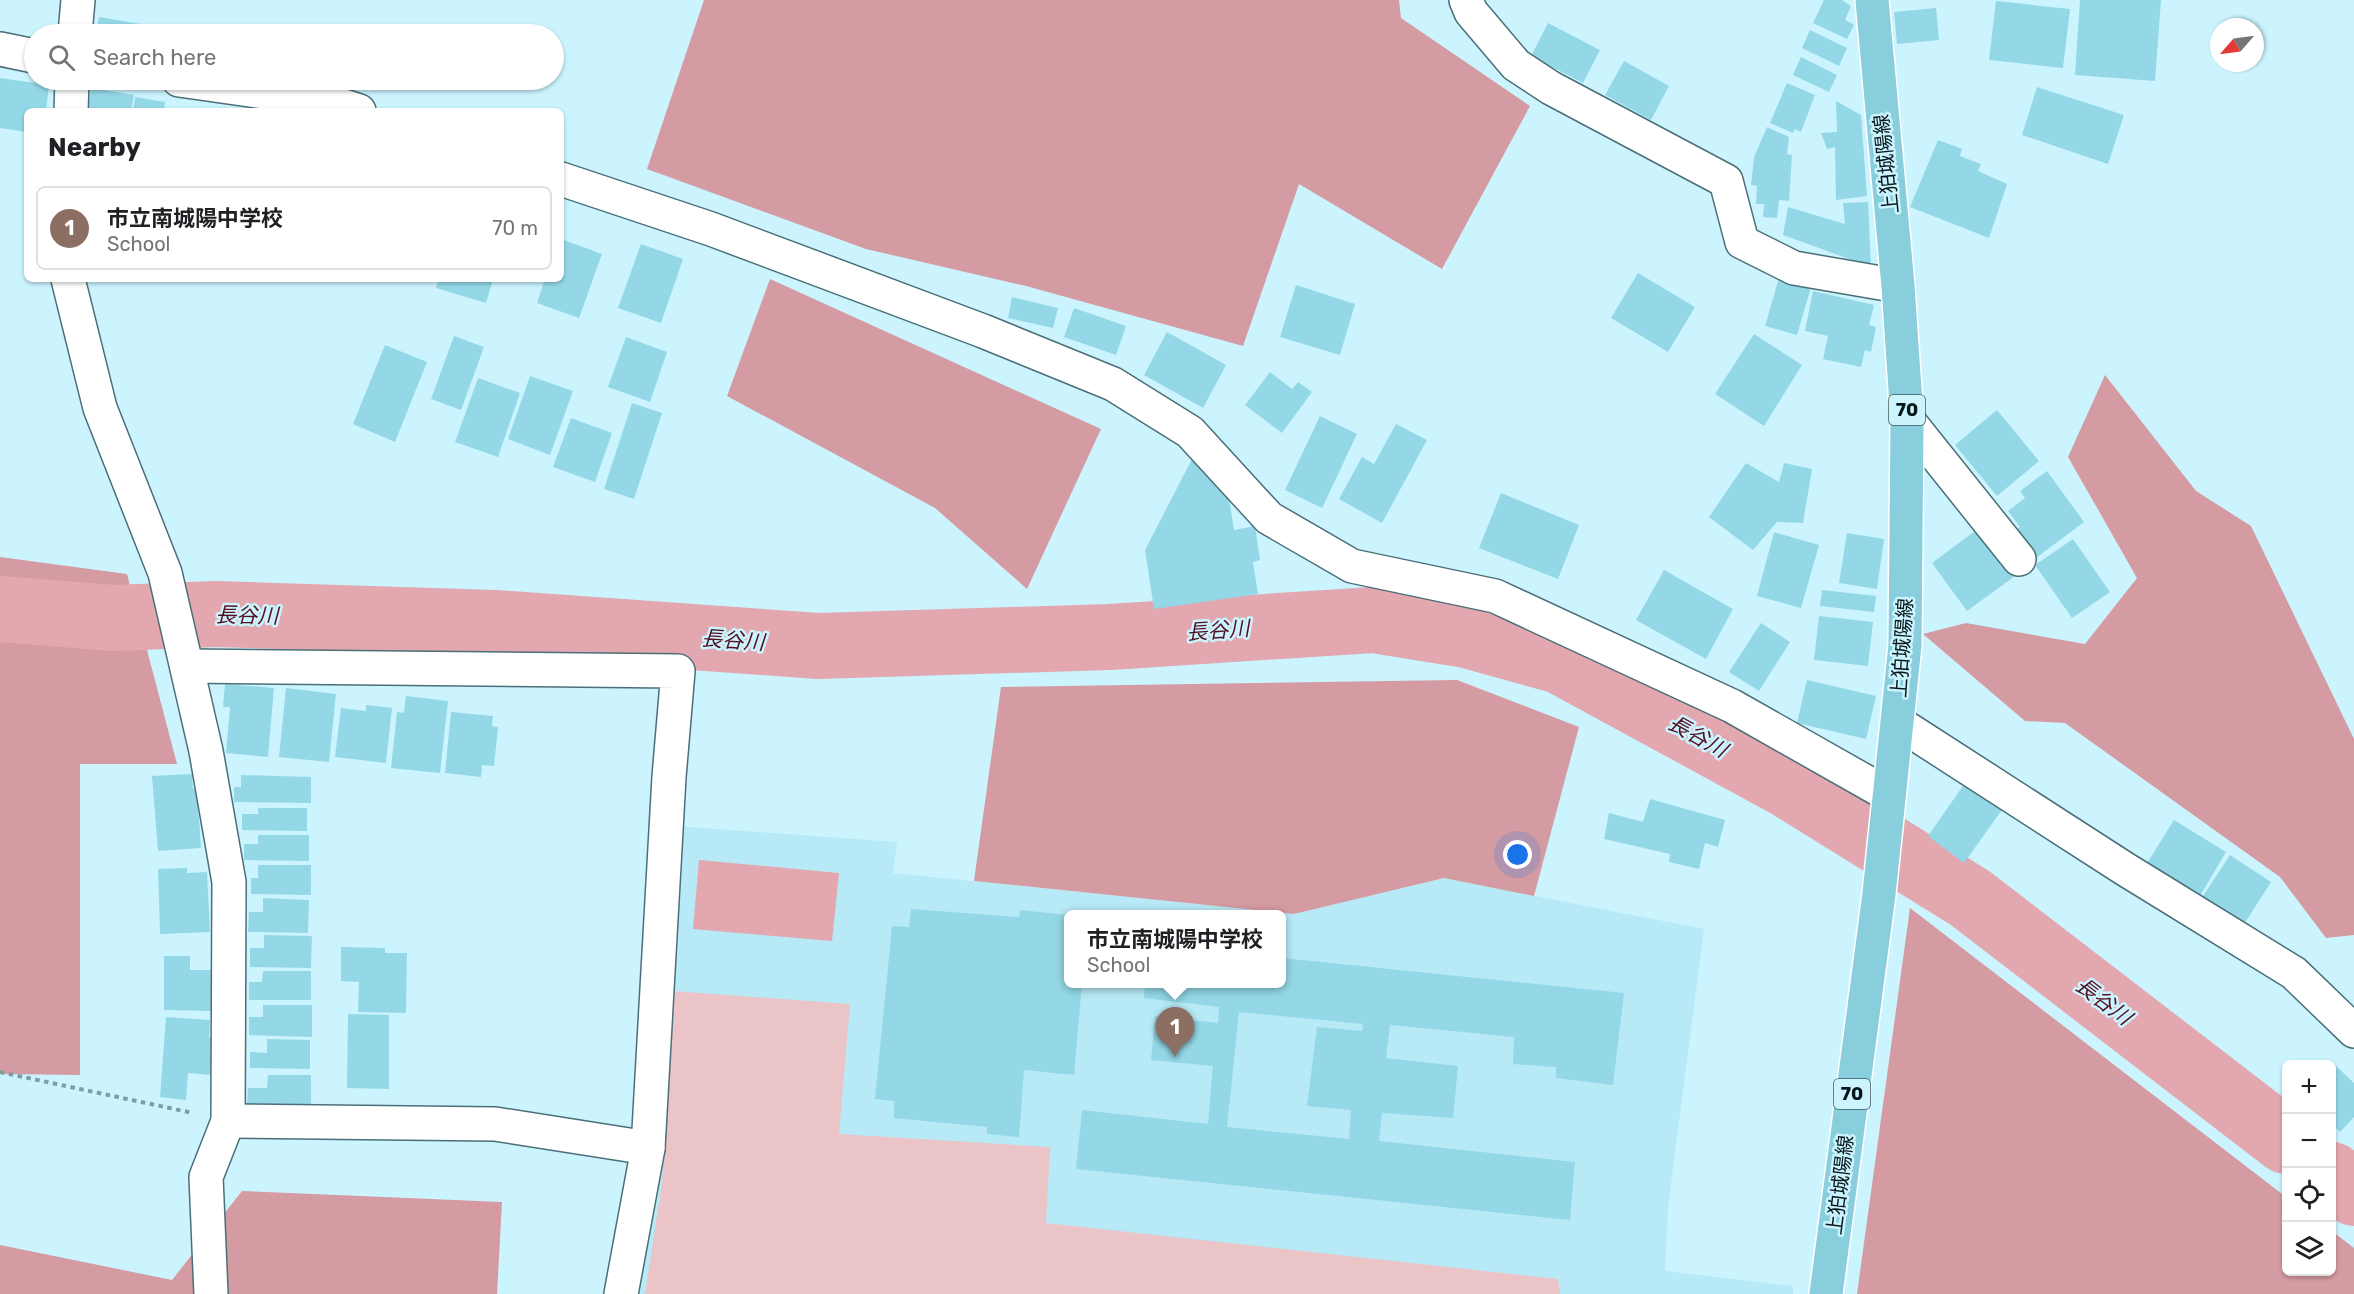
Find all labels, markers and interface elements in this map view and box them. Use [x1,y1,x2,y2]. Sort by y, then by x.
north arrow [2210,18,2264,72]
search box [24,24,564,90]
icon: search [45,41,78,74]
text: Search here [93,44,216,71]
street label: 上狛城陽線 [1869,113,1903,215]
text: Nearby [48,132,141,163]
text: 市立南城陽中学校 [107,205,283,232]
text: 1 [65,216,74,240]
text: 70 m [492,216,538,240]
text: School [107,232,170,256]
road number: 70 [1889,395,1925,425]
street label: 上狛城陽線 [1887,597,1917,699]
water label: 長谷川 [215,602,281,628]
water label: 長谷川 [1186,615,1252,645]
water label: 長谷川 [701,625,767,655]
water label: 長谷川 [1664,710,1733,763]
your location [1503,840,1532,869]
popup [1064,910,1286,988]
text: 市立南城陽中学校 [1087,926,1263,953]
text: School [1087,953,1150,977]
water label: 長谷川 [2071,972,2138,1031]
pin: 1 [1156,1008,1194,1057]
map controls [2282,1060,2336,1276]
button: + [2282,1060,2336,1114]
road number: 70 [1834,1079,1870,1109]
button: − [2282,1114,2336,1168]
street label: 上狛城陽線 [1822,1134,1858,1236]
button: locate [2282,1168,2336,1222]
button: layers [2282,1222,2336,1276]

